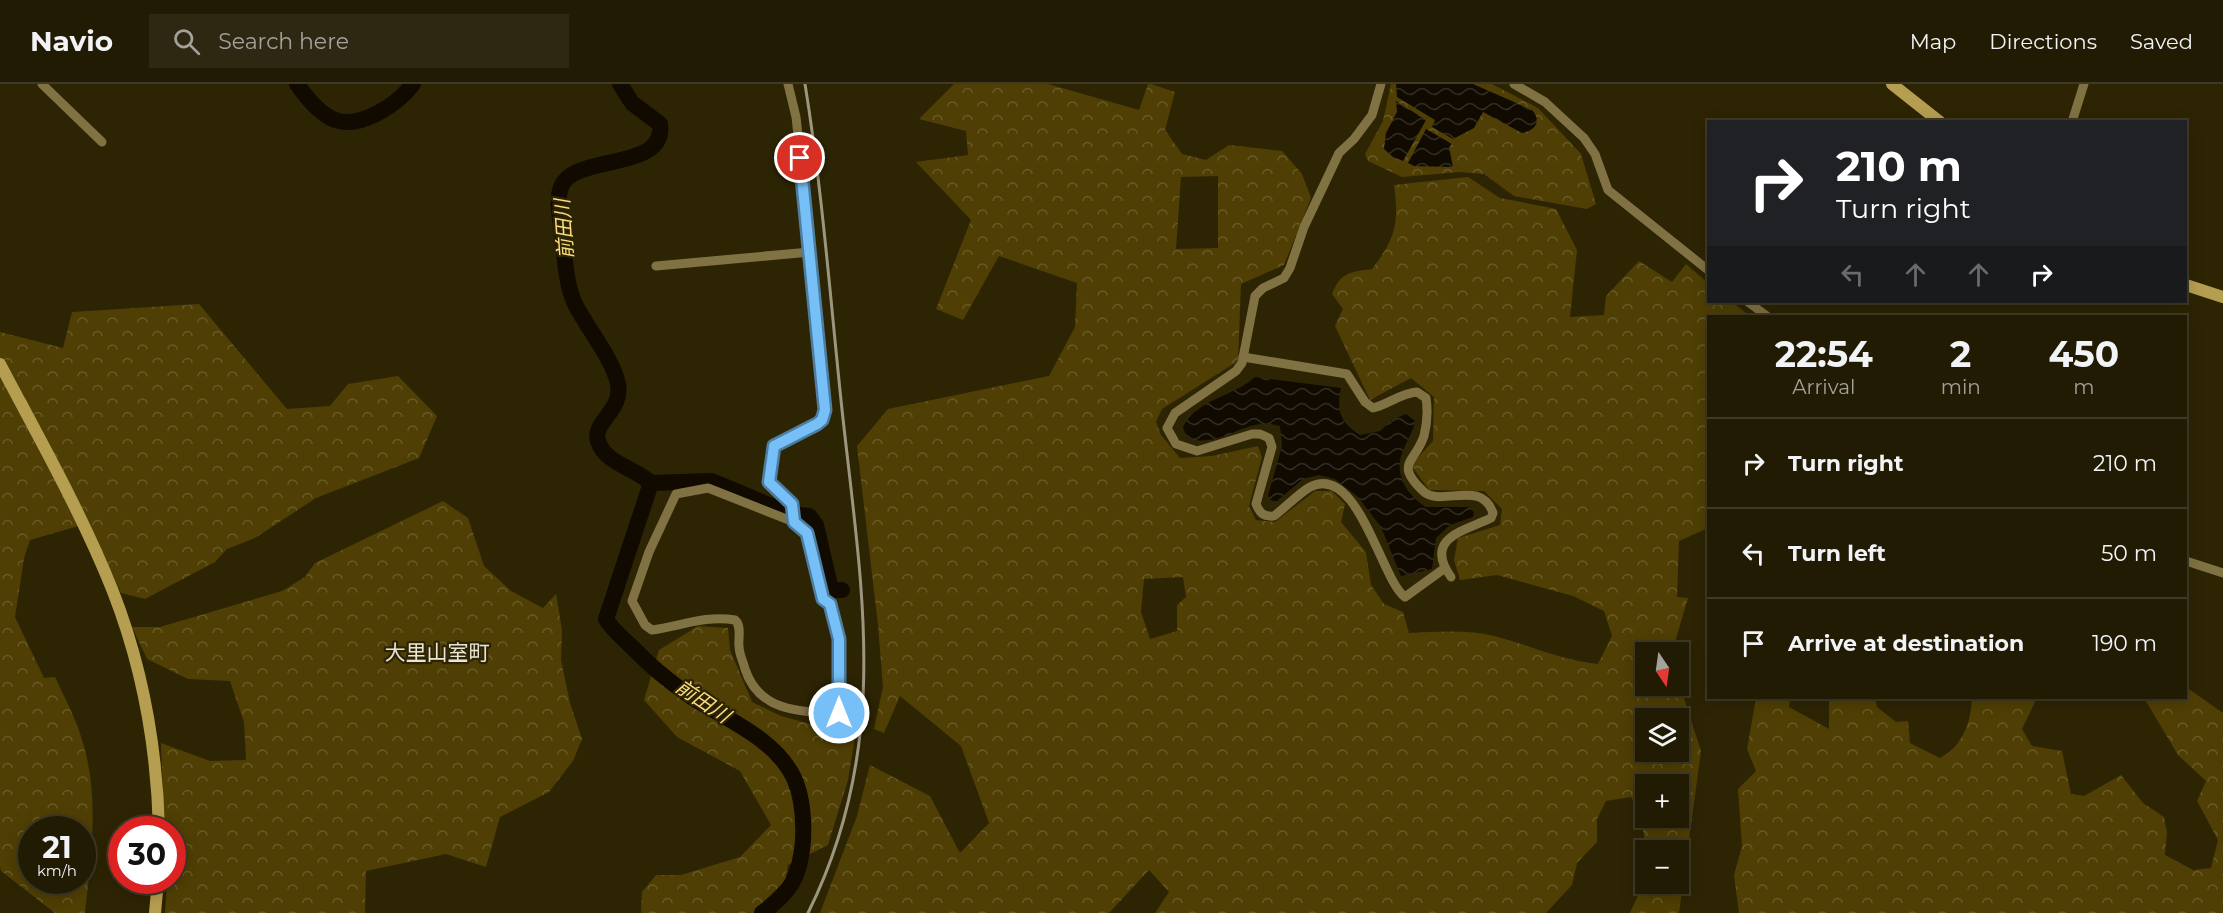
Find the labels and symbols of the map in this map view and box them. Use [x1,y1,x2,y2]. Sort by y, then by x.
pin [774,132,825,183]
water label: 前田川 [550,196,578,260]
district label: 大里山室町 [385,640,490,665]
north arrow [1635,642,1689,696]
water label: 前田川 [671,674,736,729]
position arrow [807,681,871,745]
speed limit sign: 30 [108,816,186,894]

